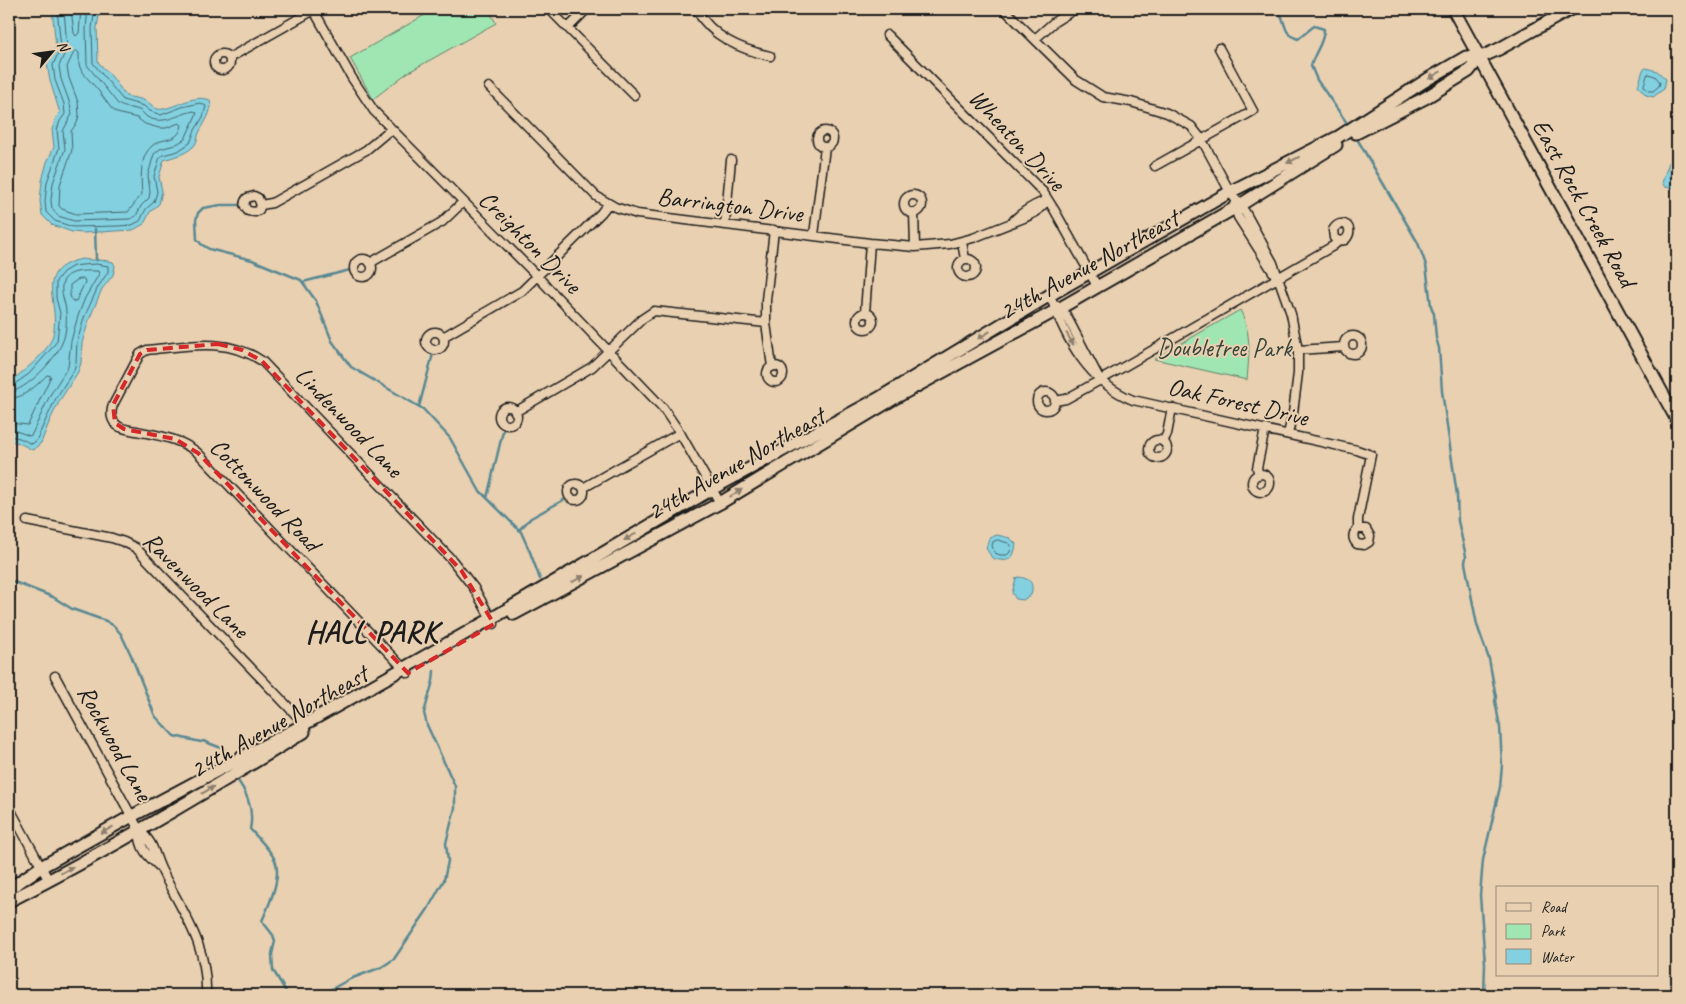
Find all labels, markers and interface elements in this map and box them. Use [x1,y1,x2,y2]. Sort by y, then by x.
north arrow [28,28,78,78]
text: N [53,38,74,56]
one-way arrow [1428,70,1442,79]
street label: Wheaton Drive [962,82,1074,199]
street label: East Rock Creek Road [1525,113,1645,296]
one-way arrow [1285,156,1300,164]
street label: Barrington Drive [656,180,806,230]
street label: Creighton Drive [472,184,590,302]
street label: 24th Avenue Northeast [994,201,1187,327]
one-way arrow [977,330,991,339]
park label: Doubletree Park [1157,332,1293,364]
one-way arrow [1065,333,1074,346]
street label: Lindenwood Lane [288,360,411,486]
street label: Oak Forest Drive [1165,370,1313,434]
street label: 24th Avenue Northeast [642,398,834,528]
street label: Cottonwood Road [203,431,329,561]
one-way arrow [729,489,742,498]
street label: Ravenwood Lane [136,525,257,646]
one-way arrow [624,532,637,541]
one-way arrow [571,575,584,584]
district label: HALL PARK [305,613,443,651]
street label: 24th Avenue Northeast [185,656,377,786]
street label: Rockwood Lane [70,680,161,808]
one-way arrow [202,785,215,794]
one-way arrow [100,825,113,834]
one-way arrow [61,866,74,875]
legend [1496,886,1658,976]
text: Road [1541,898,1568,917]
text: Park [1541,922,1566,941]
text: Water [1541,948,1575,967]

